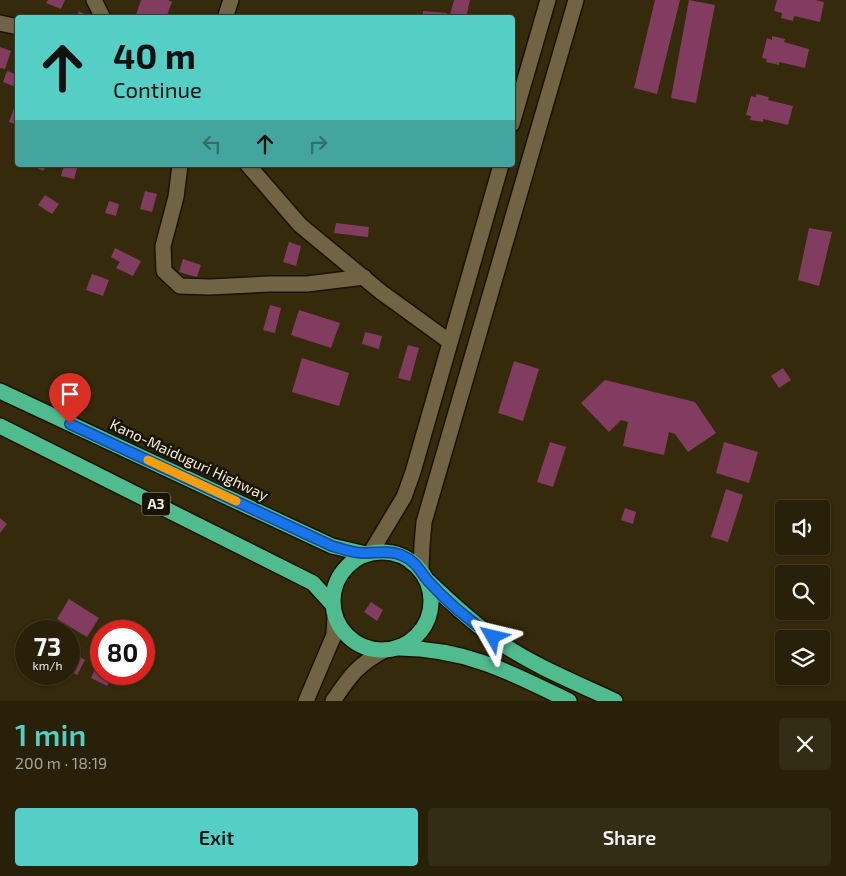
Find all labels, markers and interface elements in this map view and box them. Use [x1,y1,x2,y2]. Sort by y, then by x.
text: 40 m [113,34,196,76]
icon: ahead [30,35,95,100]
text: Continue [113,76,202,102]
icon: left [198,130,226,158]
icon: ahead [251,130,279,158]
icon: right [304,130,332,158]
pin [49,373,91,424]
icon: arrive [56,380,84,408]
street label: Kano-Maiduguri Highway [107,414,272,504]
road number: A3 [142,492,170,516]
map controls [775,500,830,685]
button: sound [775,500,830,555]
button: search [775,565,830,620]
position arrow [466,610,518,662]
speed limit sign: 80 [90,620,155,685]
button: layers [775,630,830,685]
text: 73 [34,631,61,661]
text: km/h [33,658,62,672]
text: 1 min [15,716,86,752]
button: close [779,718,831,770]
text: 200 m · 18:19 [15,753,107,772]
button: Exit [15,808,418,866]
button: Share [428,808,831,866]

